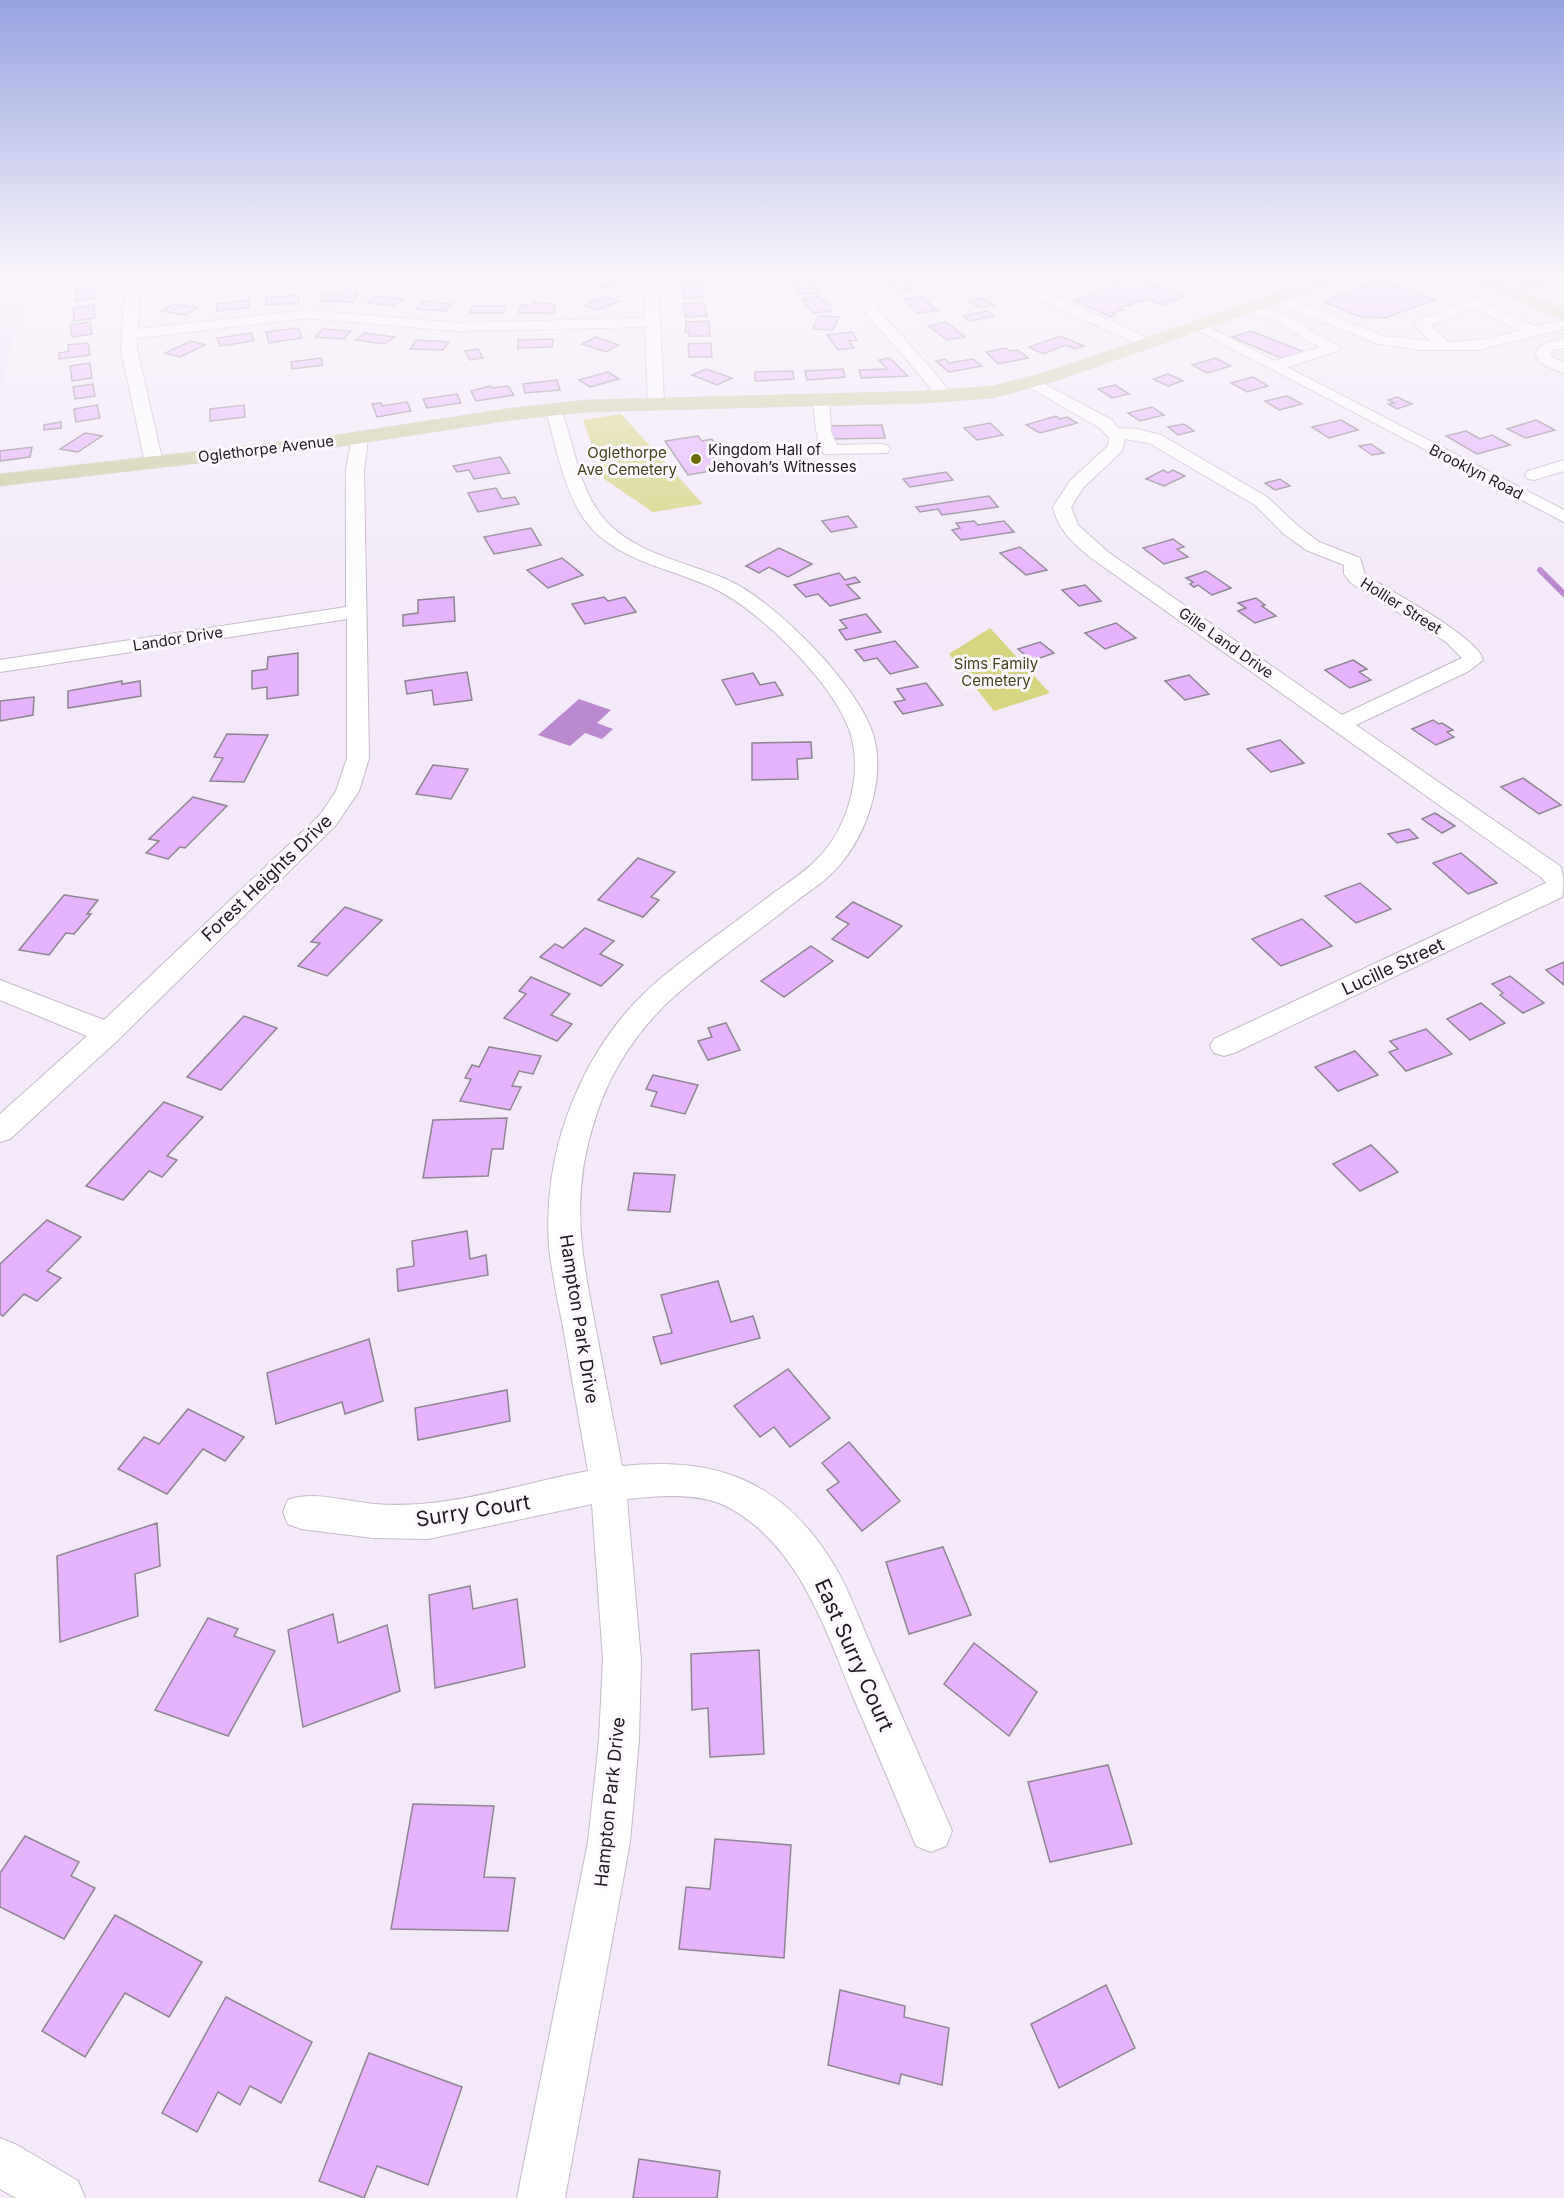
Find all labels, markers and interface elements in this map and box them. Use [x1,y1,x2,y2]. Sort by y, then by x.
street label: Oglethorpe Avenue [197,431,335,466]
place label: Kingdom Hall of Jehovah’s Witnesses [708,440,857,476]
street label: Brooklyn Road [1426,440,1526,503]
park label: Oglethorpe Ave Cemetery [577,443,677,479]
marker: Kingdom Hall of Jehovah’s Witnesses [689,452,703,466]
street label: Hollier Street [1357,573,1445,638]
street label: Gille Land Drive [1175,603,1277,682]
street label: Landor Drive [131,622,224,655]
park label: Sims Family Cemetery [954,654,1039,690]
street label: Forest Heights Drive [197,810,336,945]
street label: Lucille Street [1338,934,1447,999]
street label: Hampton Park Drive [556,1233,603,1405]
street label: Surry Court [414,1489,532,1532]
street label: East Surry Court [810,1575,899,1735]
street label: Hampton Park Drive [590,1716,629,1888]

